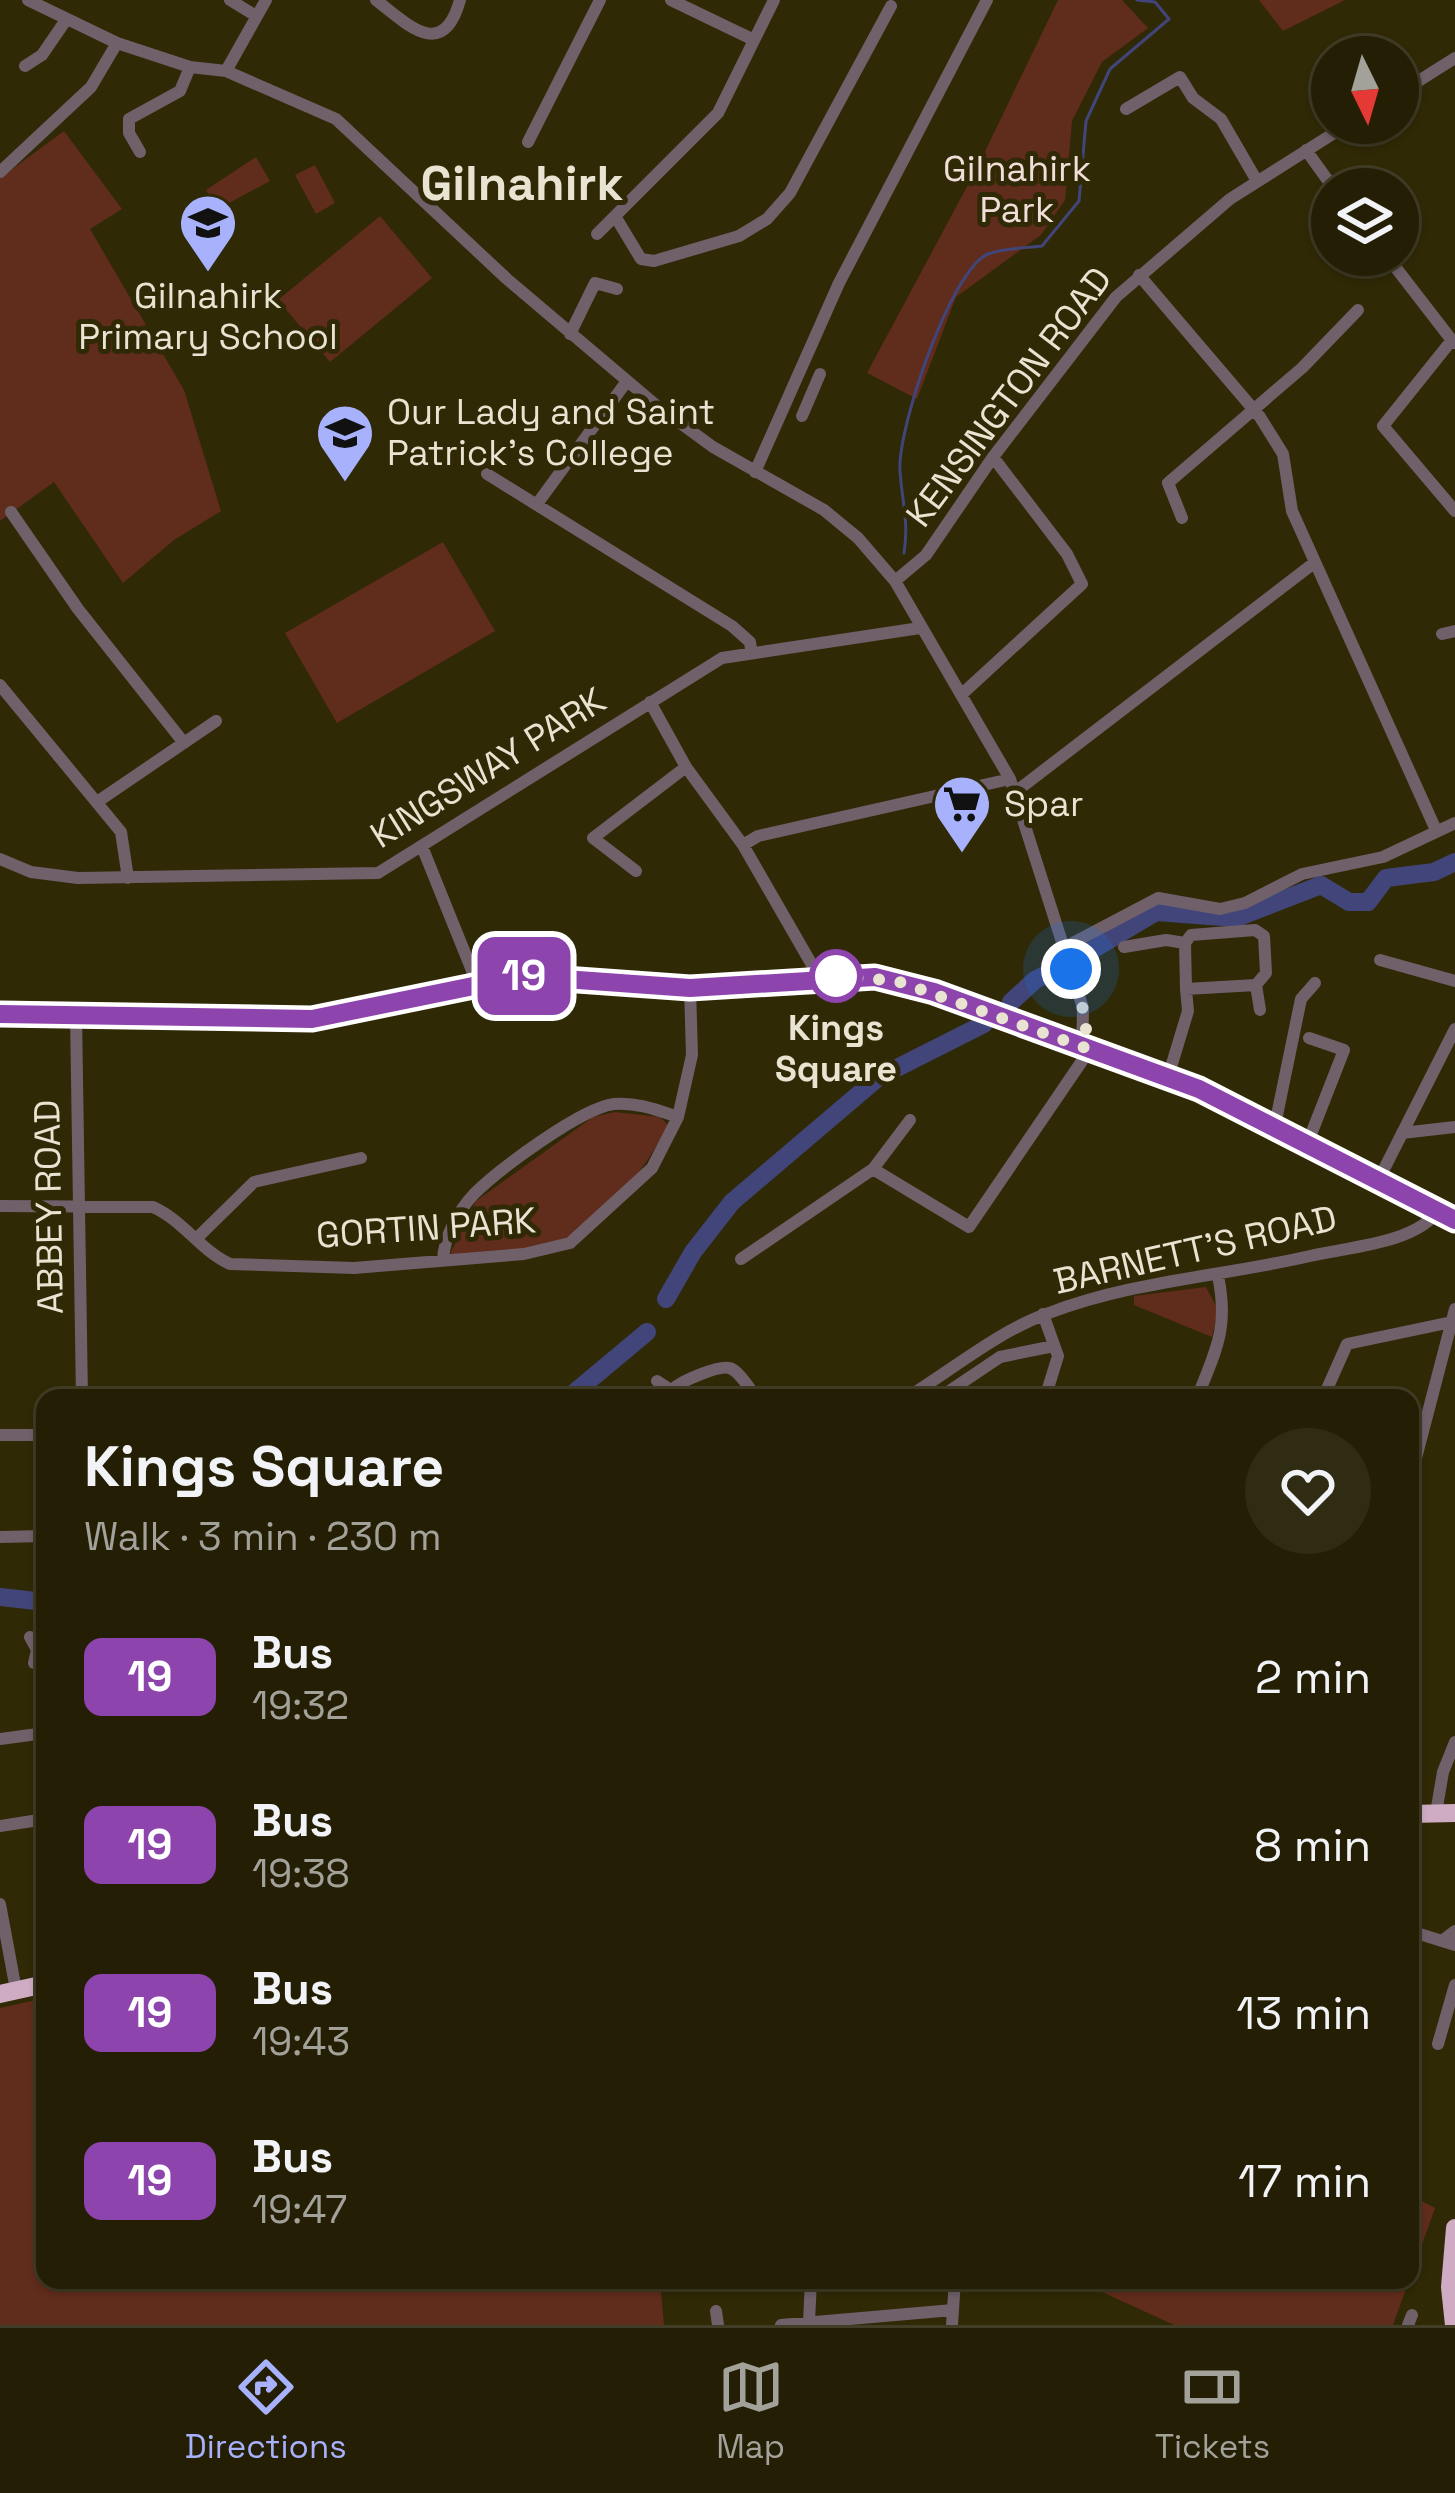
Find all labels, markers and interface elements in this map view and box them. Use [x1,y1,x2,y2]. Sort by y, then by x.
north arrow [1311,36,1419,144]
map controls [1311,36,1419,276]
park label: Gilnahirk Park [943,146,1091,233]
district label: Gilnahirk [420,153,624,214]
button: layers [1311,168,1419,276]
school or university icon: Gilnahirk Primary School [177,192,239,274]
street label: KENSINGTON ROAD [896,258,1122,536]
place label: Gilnahirk Primary School [78,273,338,360]
place label: Our Lady and Saint Patrick's College [387,389,715,476]
school or university icon: Our Lady and Saint Patrick's College [314,402,376,484]
street label: KINGSWAY PARK [362,677,614,859]
supermarket icon: Spar [931,773,993,855]
place label: Spar [1004,781,1084,827]
line badge: 19 [470,937,578,1015]
your location [1041,939,1101,999]
text: 19 [502,949,546,1002]
marker: Kings Square [811,951,861,1001]
place label: Kings Square [775,1005,897,1092]
street label: ABBEY ROAD [24,1099,74,1315]
street label: BARNETT'S ROAD [1049,1195,1341,1305]
street label: GORTIN PARK [315,1197,537,1259]
button: heart [1245,1428,1371,1554]
text: Kings Square [84,1430,444,1503]
text: Walk · 3 min · 230 m [84,1512,441,1561]
text: Bus [252,1624,333,1681]
text: 2 min [1255,1649,1371,1706]
text: 19 [128,1650,172,1703]
text: 19:32 [252,1681,349,1730]
text: Bus [252,1792,333,1849]
text: 8 min [1254,1817,1371,1874]
text: 19 [128,1818,172,1871]
text: 19:38 [252,1849,350,1898]
text: Bus [252,1960,333,2017]
text: 13 min [1236,1985,1371,2042]
text: 19 [128,1986,172,2039]
text: 19:43 [252,2017,350,2066]
text: Bus [252,2128,333,2185]
text: 17 min [1238,2153,1371,2210]
text: 19 [128,2154,172,2207]
text: 19:47 [252,2185,347,2234]
tab: Directions [185,2354,347,2468]
tab: Map [716,2354,785,2468]
tab: Tickets [1155,2354,1270,2468]

